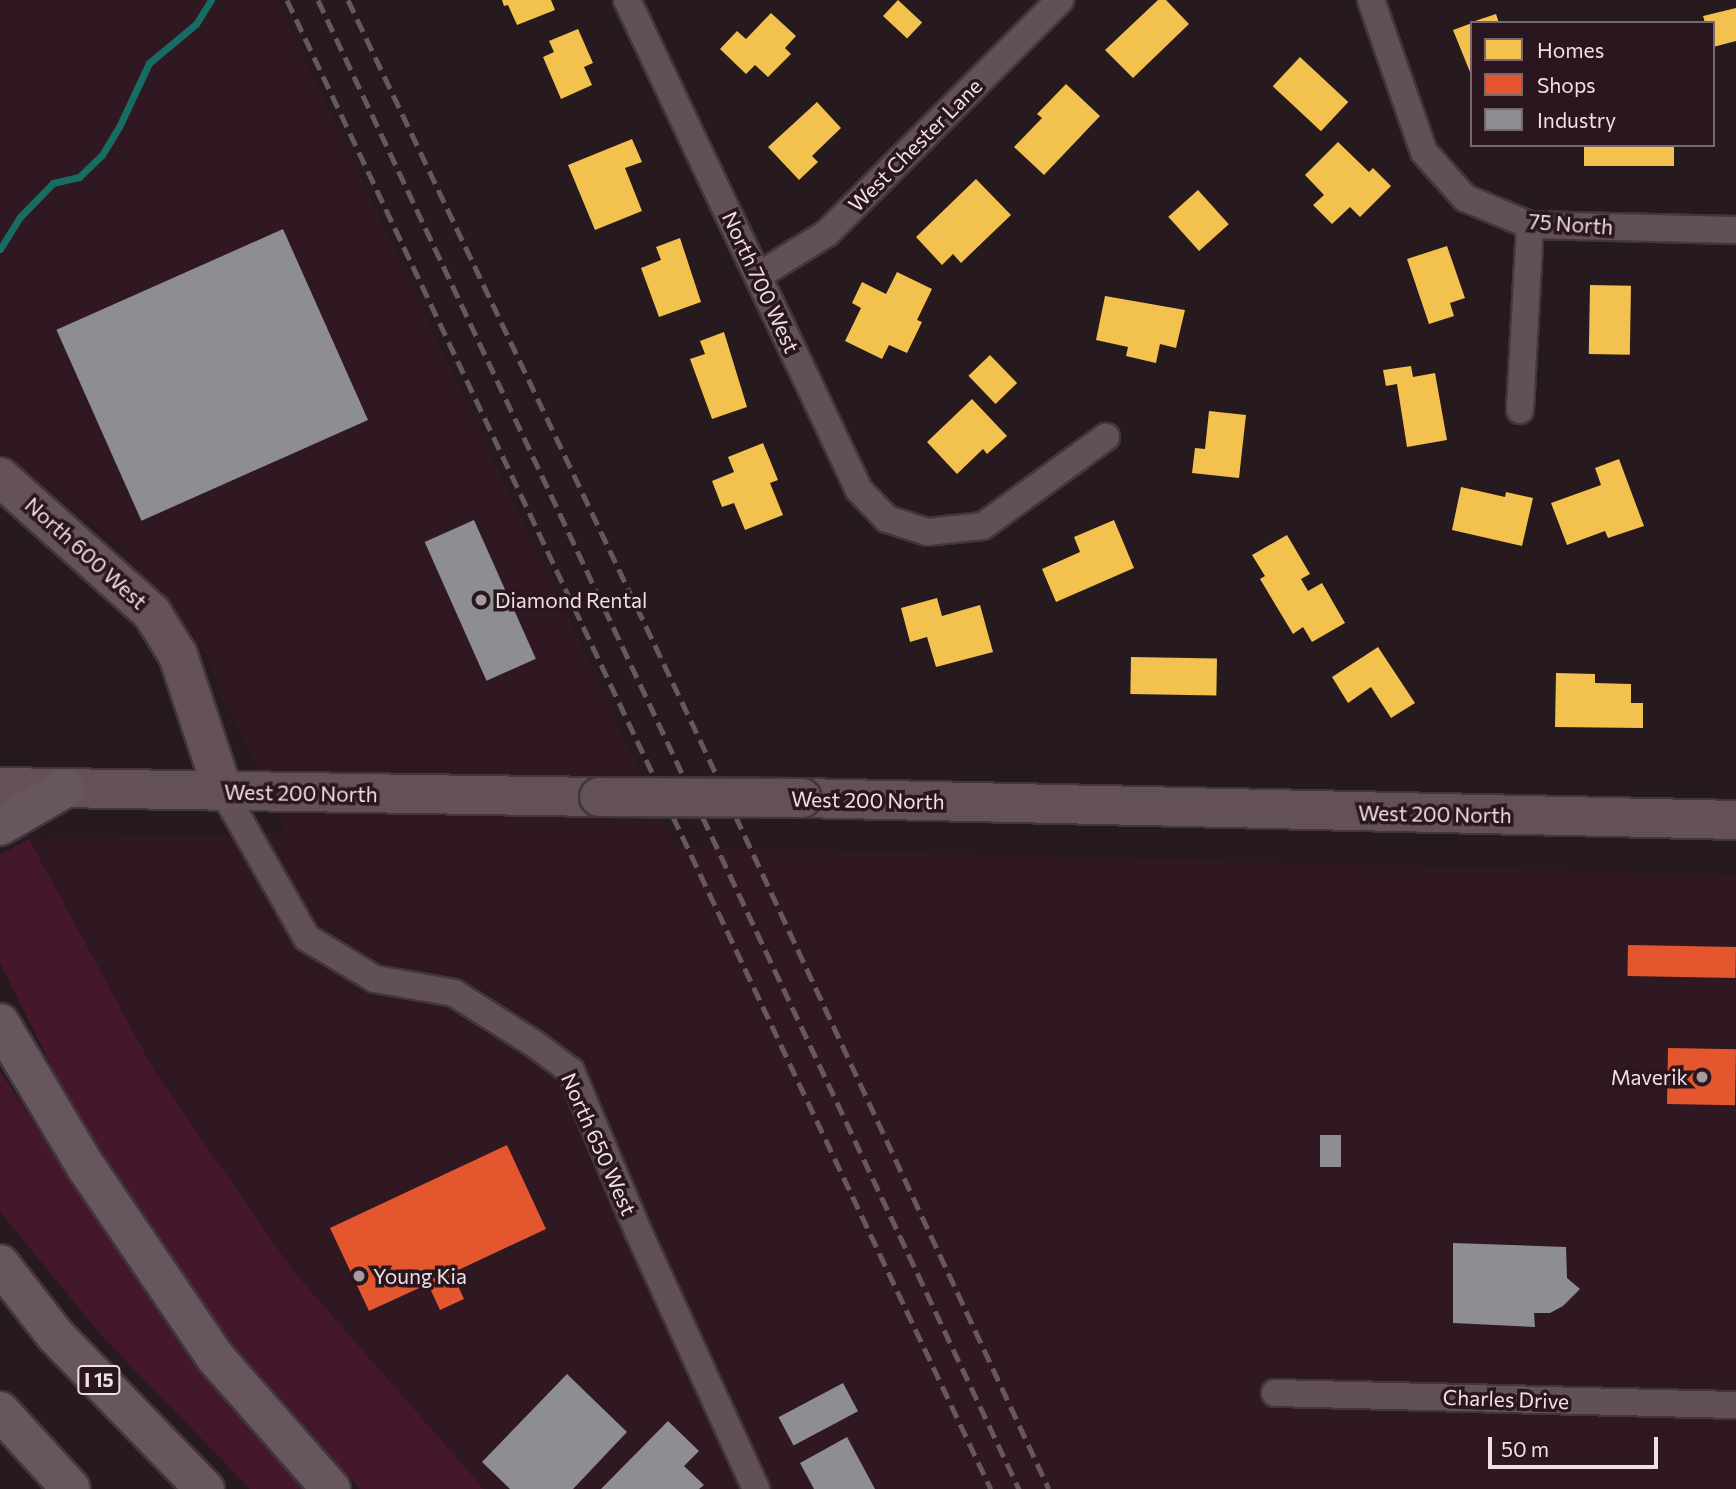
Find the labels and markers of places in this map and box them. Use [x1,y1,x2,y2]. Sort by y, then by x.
place label: Diamond Rental [495,587,647,613]
marker: Diamond Rental [473,592,489,608]
place label: Maverik [1611,1064,1688,1090]
marker: Maverik [1694,1069,1710,1085]
place label: Young Kia [373,1263,467,1289]
marker: Young Kia [351,1268,367,1284]

